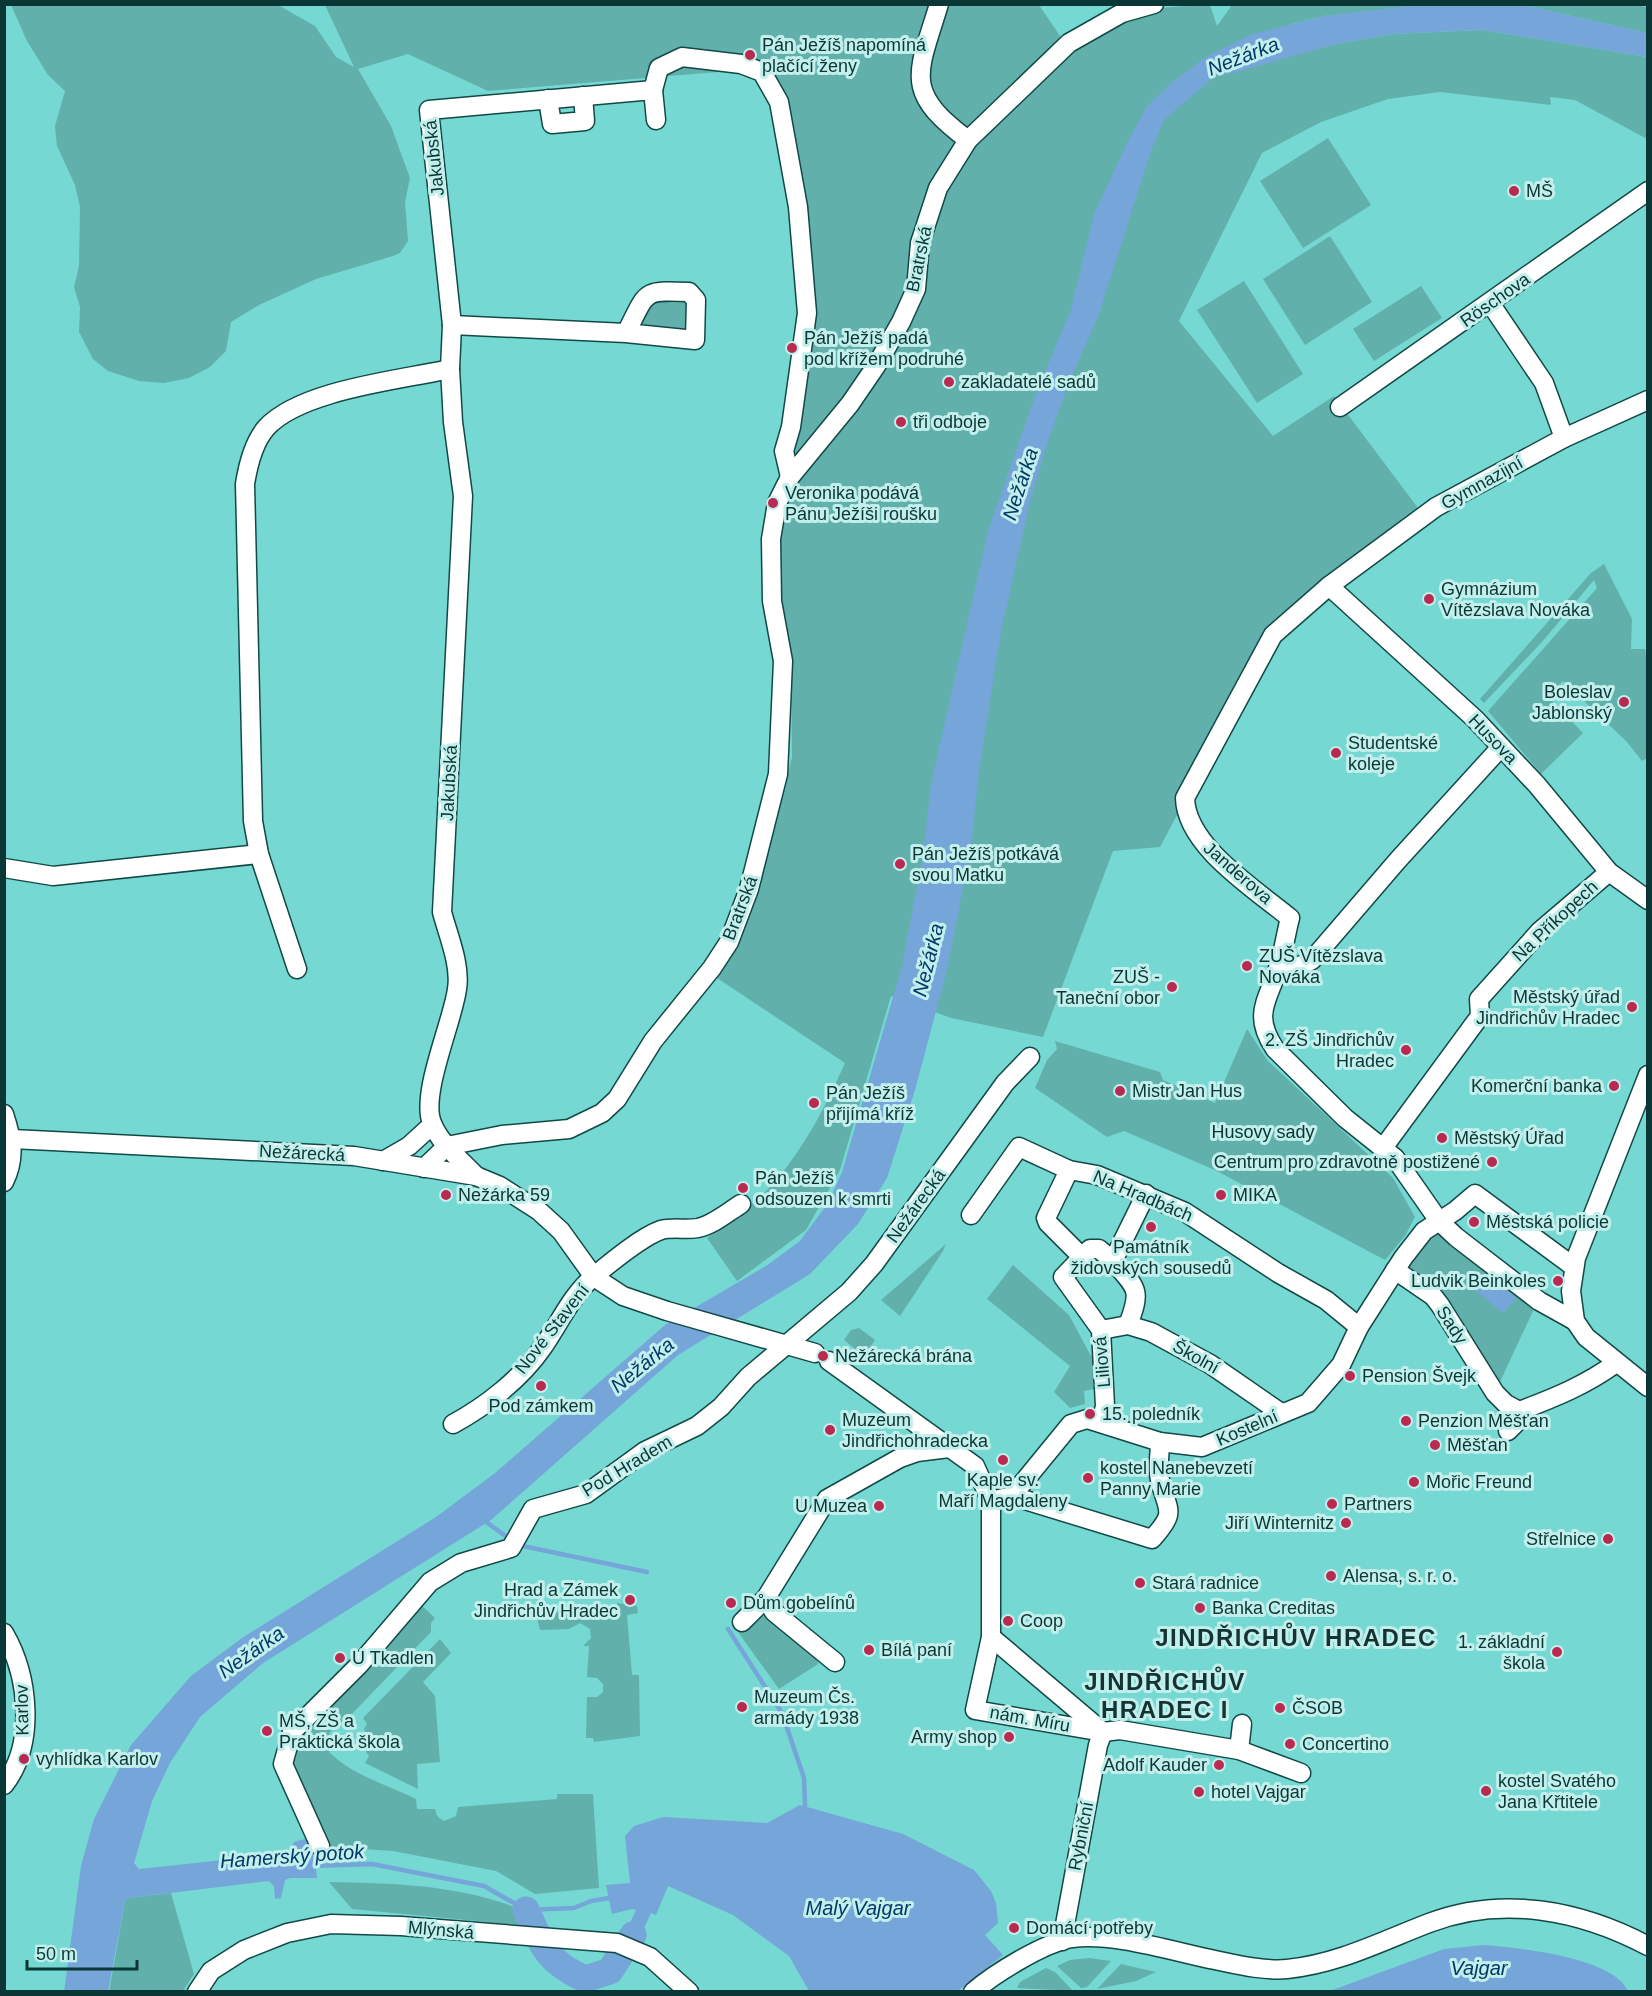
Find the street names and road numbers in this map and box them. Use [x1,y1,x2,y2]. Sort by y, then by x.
street label: Jakubská [420,118,448,197]
street label: Bratrská [902,223,936,294]
street label: Röschova [1456,268,1534,331]
street label: Gymnazijní [1438,452,1526,514]
street label: Husova [1465,710,1522,769]
street label: Jakubská [437,744,461,821]
street label: Janderova [1200,838,1277,909]
street label: Bratrská [719,872,762,943]
street label: Na Příkopech [1508,876,1602,966]
street label: Nežárecká [259,1141,346,1165]
street label: Nežárecká [883,1165,950,1247]
street label: Na Hradbách [1090,1166,1196,1226]
street label: Nové Stavení [511,1280,593,1378]
street label: Sady [1432,1302,1472,1348]
street label: Liliová [1090,1335,1114,1388]
street label: Školní [1169,1335,1223,1378]
street label: Kostelní [1213,1406,1281,1450]
street label: Pod Hradem [579,1431,675,1501]
street label: Karlov [12,1684,32,1736]
street label: nám. Míru [988,1702,1072,1736]
street label: Rybniční [1065,1800,1097,1872]
street label: Mlýnská [407,1917,476,1943]

